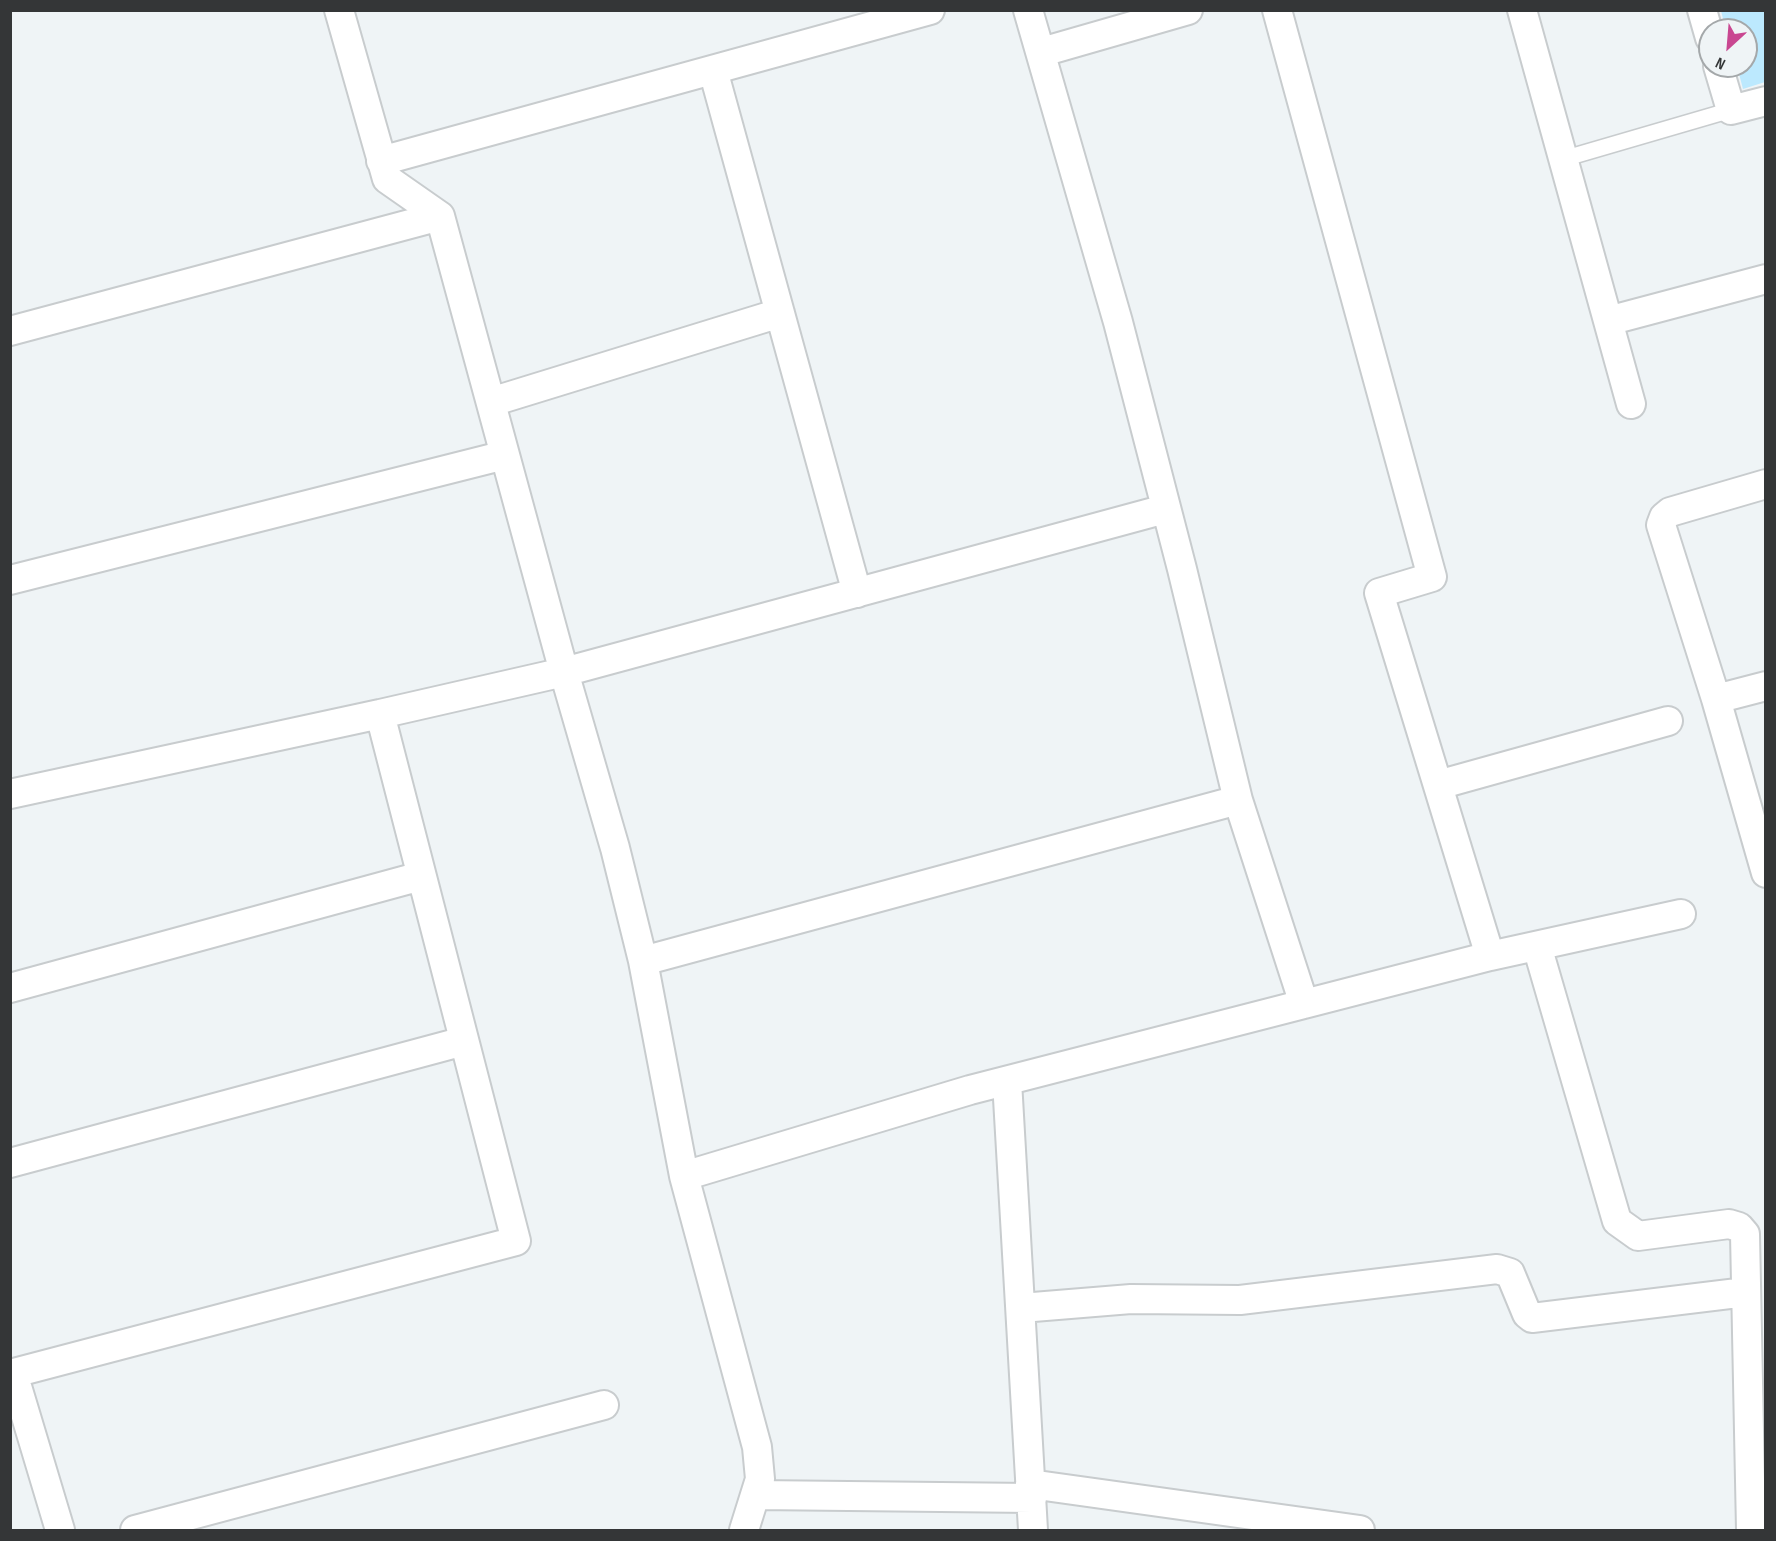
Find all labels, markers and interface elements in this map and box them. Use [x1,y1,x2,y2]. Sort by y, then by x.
north arrow [1698,18,1758,78]
text: N [1713,52,1729,73]

